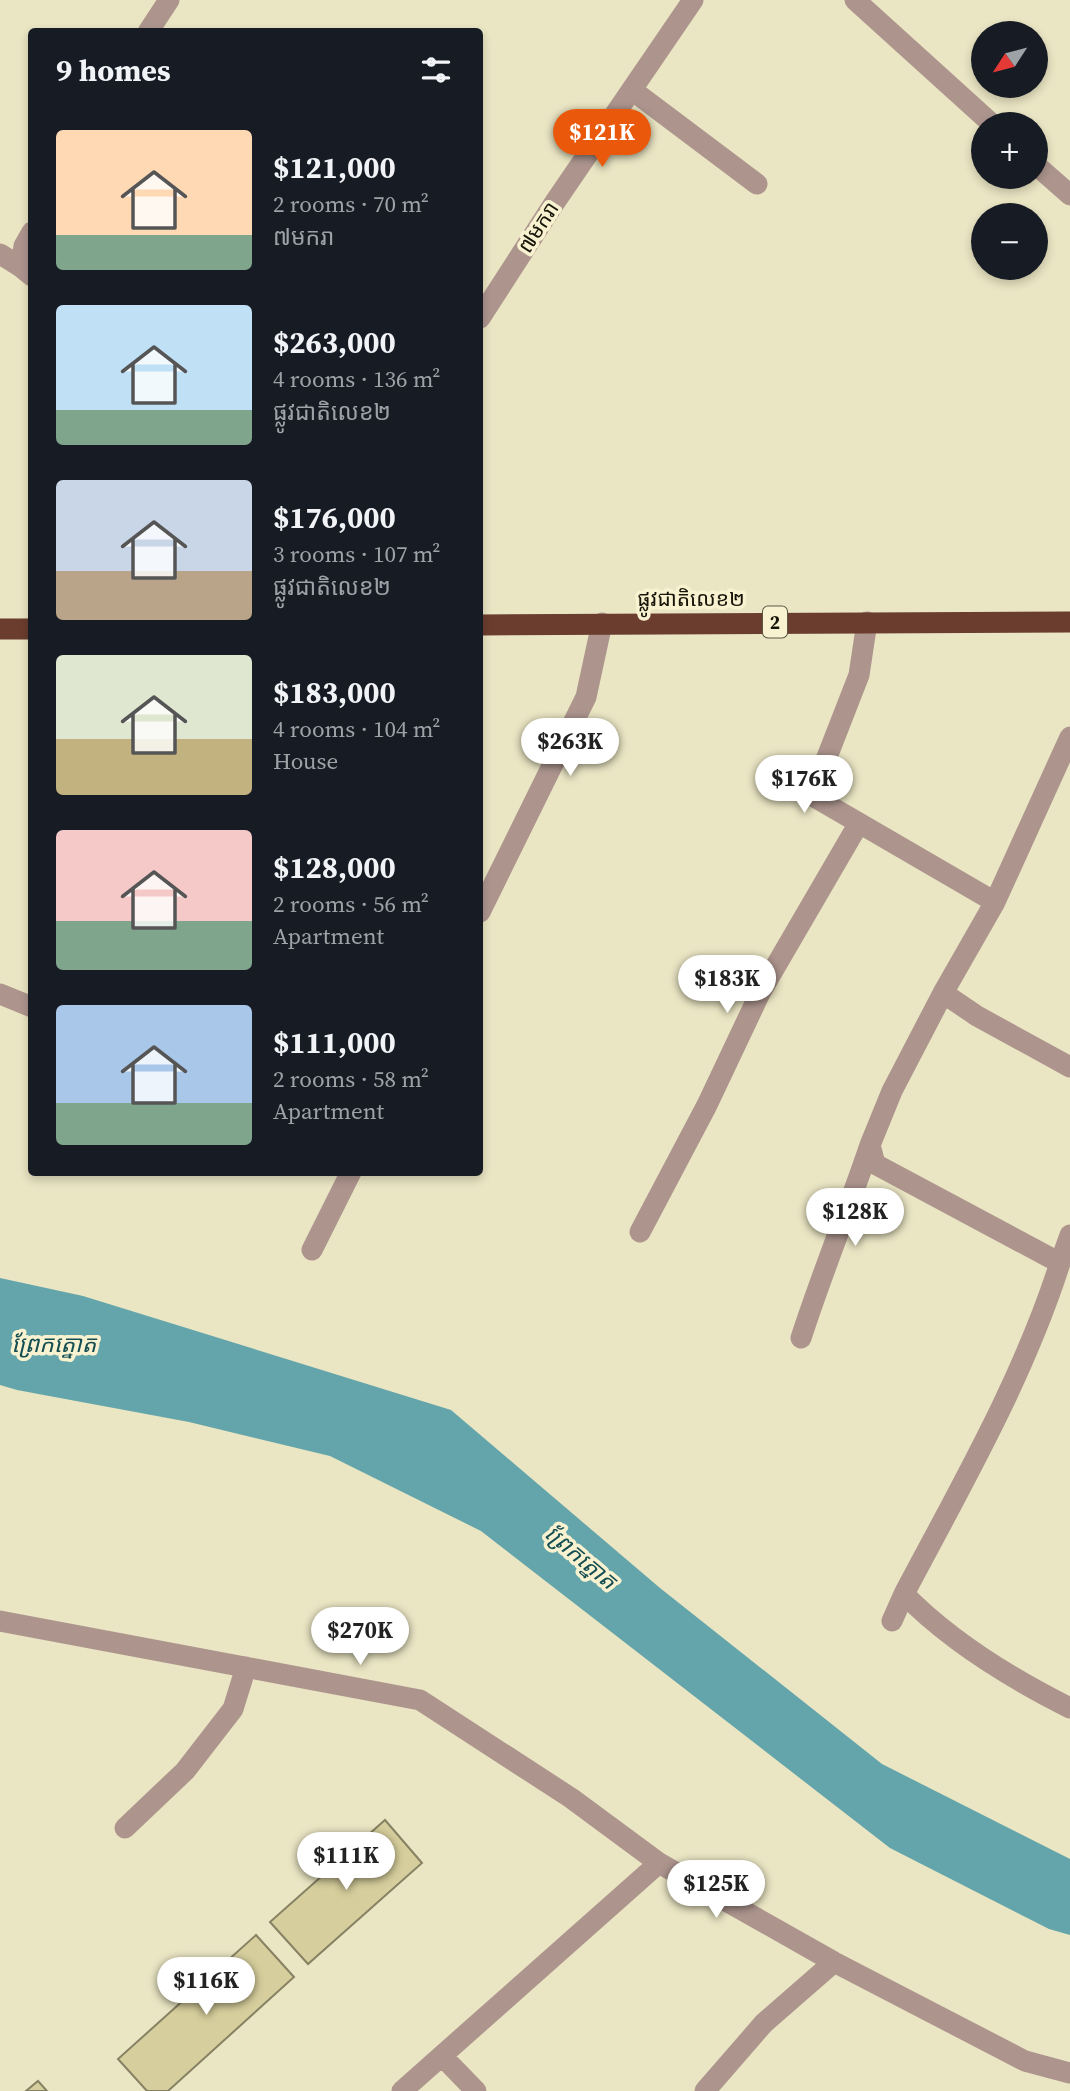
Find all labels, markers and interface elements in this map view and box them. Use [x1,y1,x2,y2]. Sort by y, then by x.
north arrow [971,21,1048,98]
map controls [971,21,1048,280]
text: 9 homes [56,50,171,91]
icon: filters [417,51,455,89]
pin: $121K [553,110,651,169]
button: + [971,112,1048,189]
text: $121K [569,116,635,148]
text: $121,000 [273,147,396,188]
icon: home [112,158,196,242]
text: 2 rooms · 70 m² [273,188,429,220]
street label: ៧មករា [511,196,565,258]
button: − [971,203,1048,280]
text: ៧មករា [273,221,334,253]
text: $263,000 [273,322,396,363]
icon: home [112,333,196,417]
text: 4 rooms · 136 m² [273,363,440,395]
text: ផ្លូវជាតិលេខ២ [273,396,391,428]
text: $176,000 [273,497,396,538]
icon: home [112,508,196,592]
text: 3 rooms · 107 m² [273,538,440,570]
text: ផ្លូវជាតិលេខ២ [273,571,391,603]
street label: ផ្លូវជាតិលេខ២ [637,584,745,618]
road number: 2 [763,607,787,638]
text: $183,000 [273,672,396,713]
icon: home [112,683,196,767]
text: 4 rooms · 104 m² [273,713,440,745]
pin: $263K [521,718,619,778]
text: $263K [537,725,603,757]
text: House [273,745,338,777]
pin: $176K [755,756,853,815]
text: $176K [771,762,837,794]
text: $128,000 [273,847,396,888]
icon: home [112,858,196,942]
text: 2 rooms · 56 m² [273,888,429,920]
text: Apartment [273,920,384,952]
pin: $183K [678,956,776,1015]
text: $183K [694,962,760,994]
text: $111,000 [273,1022,396,1063]
icon: home [112,1033,196,1117]
text: 2 rooms · 58 m² [273,1063,429,1095]
text: Apartment [273,1095,384,1127]
pin: $128K [806,1188,904,1248]
text: $128K [822,1195,888,1227]
water label: ព្រែកត្នោត [12,1328,98,1360]
water label: ព្រែកត្នោត [538,1517,625,1597]
pin: $270K [311,1608,409,1667]
text: $270K [327,1614,393,1646]
pin: $111K [297,1832,395,1892]
text: $111K [313,1839,379,1871]
pin: $125K [667,1860,765,1920]
text: $125K [683,1867,749,1899]
pin: $116K [157,1958,255,2017]
text: $116K [173,1964,239,1996]

